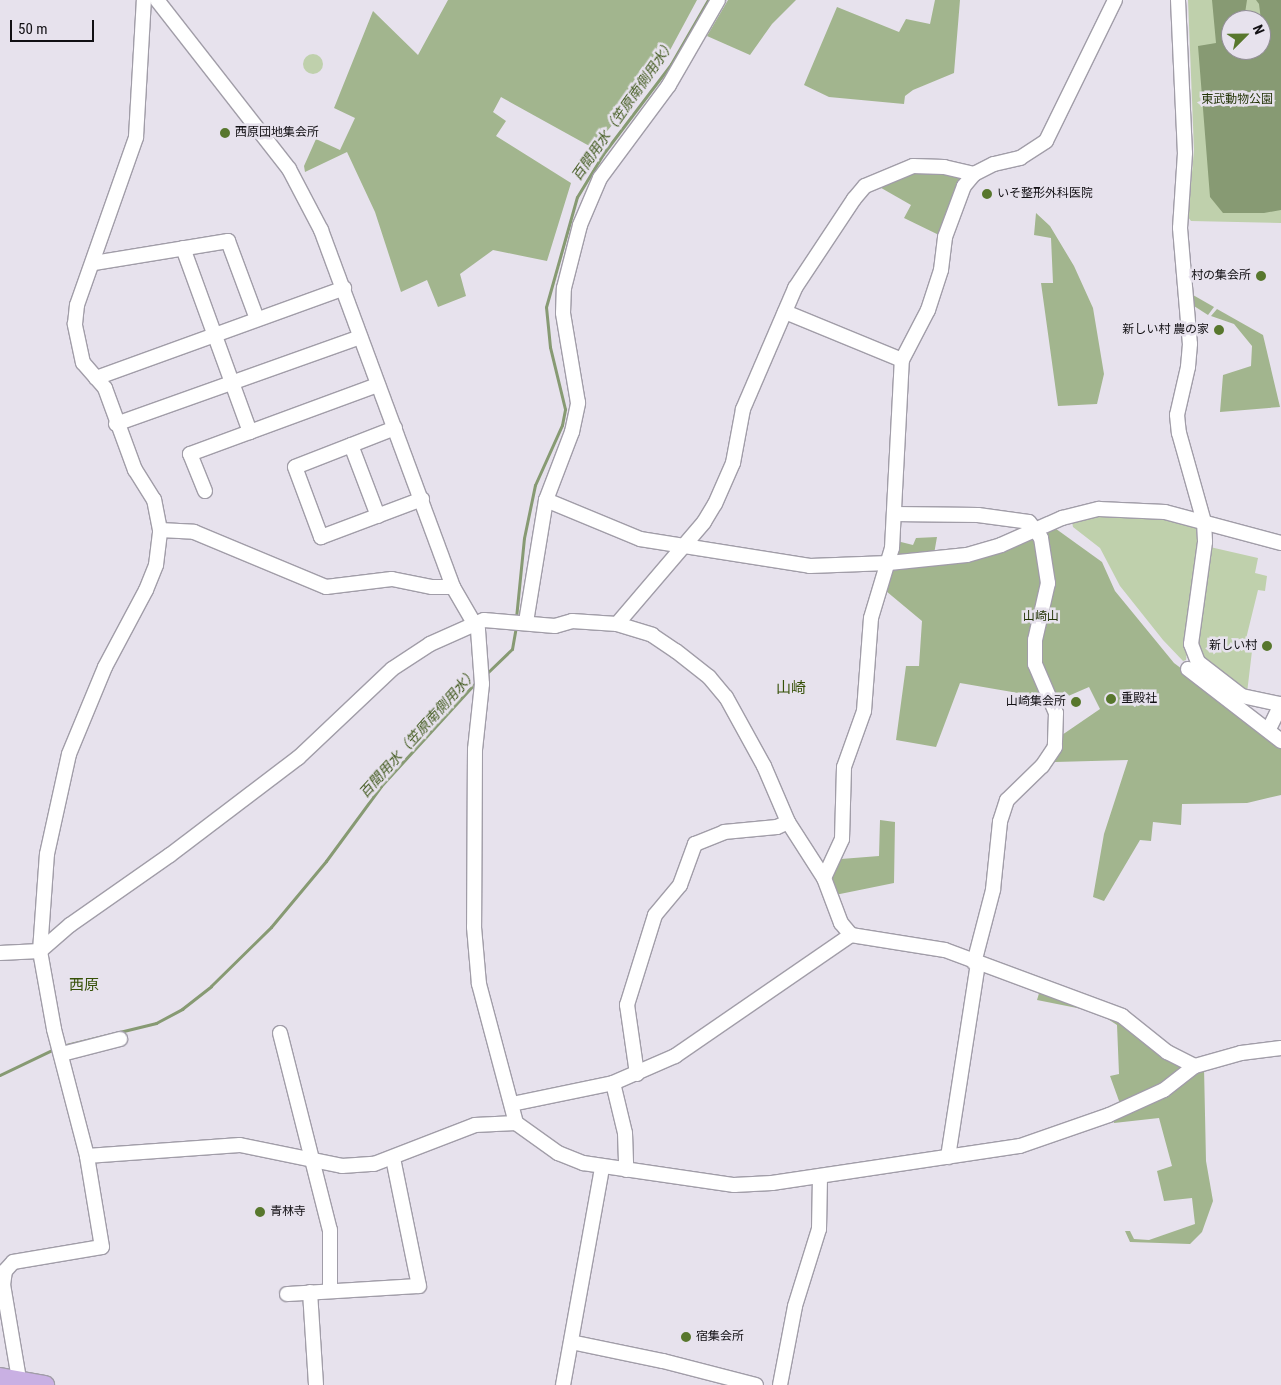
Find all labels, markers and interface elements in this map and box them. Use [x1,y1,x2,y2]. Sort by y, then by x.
scale bar [12,10,96,42]
north arrow [1221,10,1271,60]
text: 50 m [18,20,48,38]
text: N [1250,22,1268,37]
water label: 百間用水（笠原南側用水） [568,36,678,184]
park label: 東武動物公園 [1201,93,1273,107]
place label: 西原団地集会所 [235,126,319,140]
marker: 西原団地集会所 [219,127,231,139]
place label: いそ整形外科医院 [997,187,1093,201]
marker: いそ整形外科医院 [981,188,993,200]
place label: 村の集会所 [1191,269,1251,283]
marker: 村の集会所 [1255,270,1267,282]
place label: 新しい村 農の家 [1122,323,1209,337]
marker: 新しい村 農の家 [1213,324,1225,336]
park label: 山崎山 [1023,610,1059,624]
place label: 新しい村 [1209,639,1257,653]
marker: 新しい村 [1261,640,1273,652]
water label: 百間用水（笠原南側用水） [356,665,480,801]
district label: 山崎 [776,680,806,698]
place label: 重殿社 [1121,692,1157,706]
marker: 重殿社 [1105,693,1117,705]
place label: 山崎集会所 [1006,695,1066,709]
marker: 山崎集会所 [1070,696,1082,708]
district label: 西原 [69,977,99,995]
place label: 青林寺 [270,1205,306,1219]
marker: 青林寺 [254,1206,266,1218]
place label: 宿集会所 [696,1330,744,1344]
marker: 宿集会所 [680,1331,692,1343]

